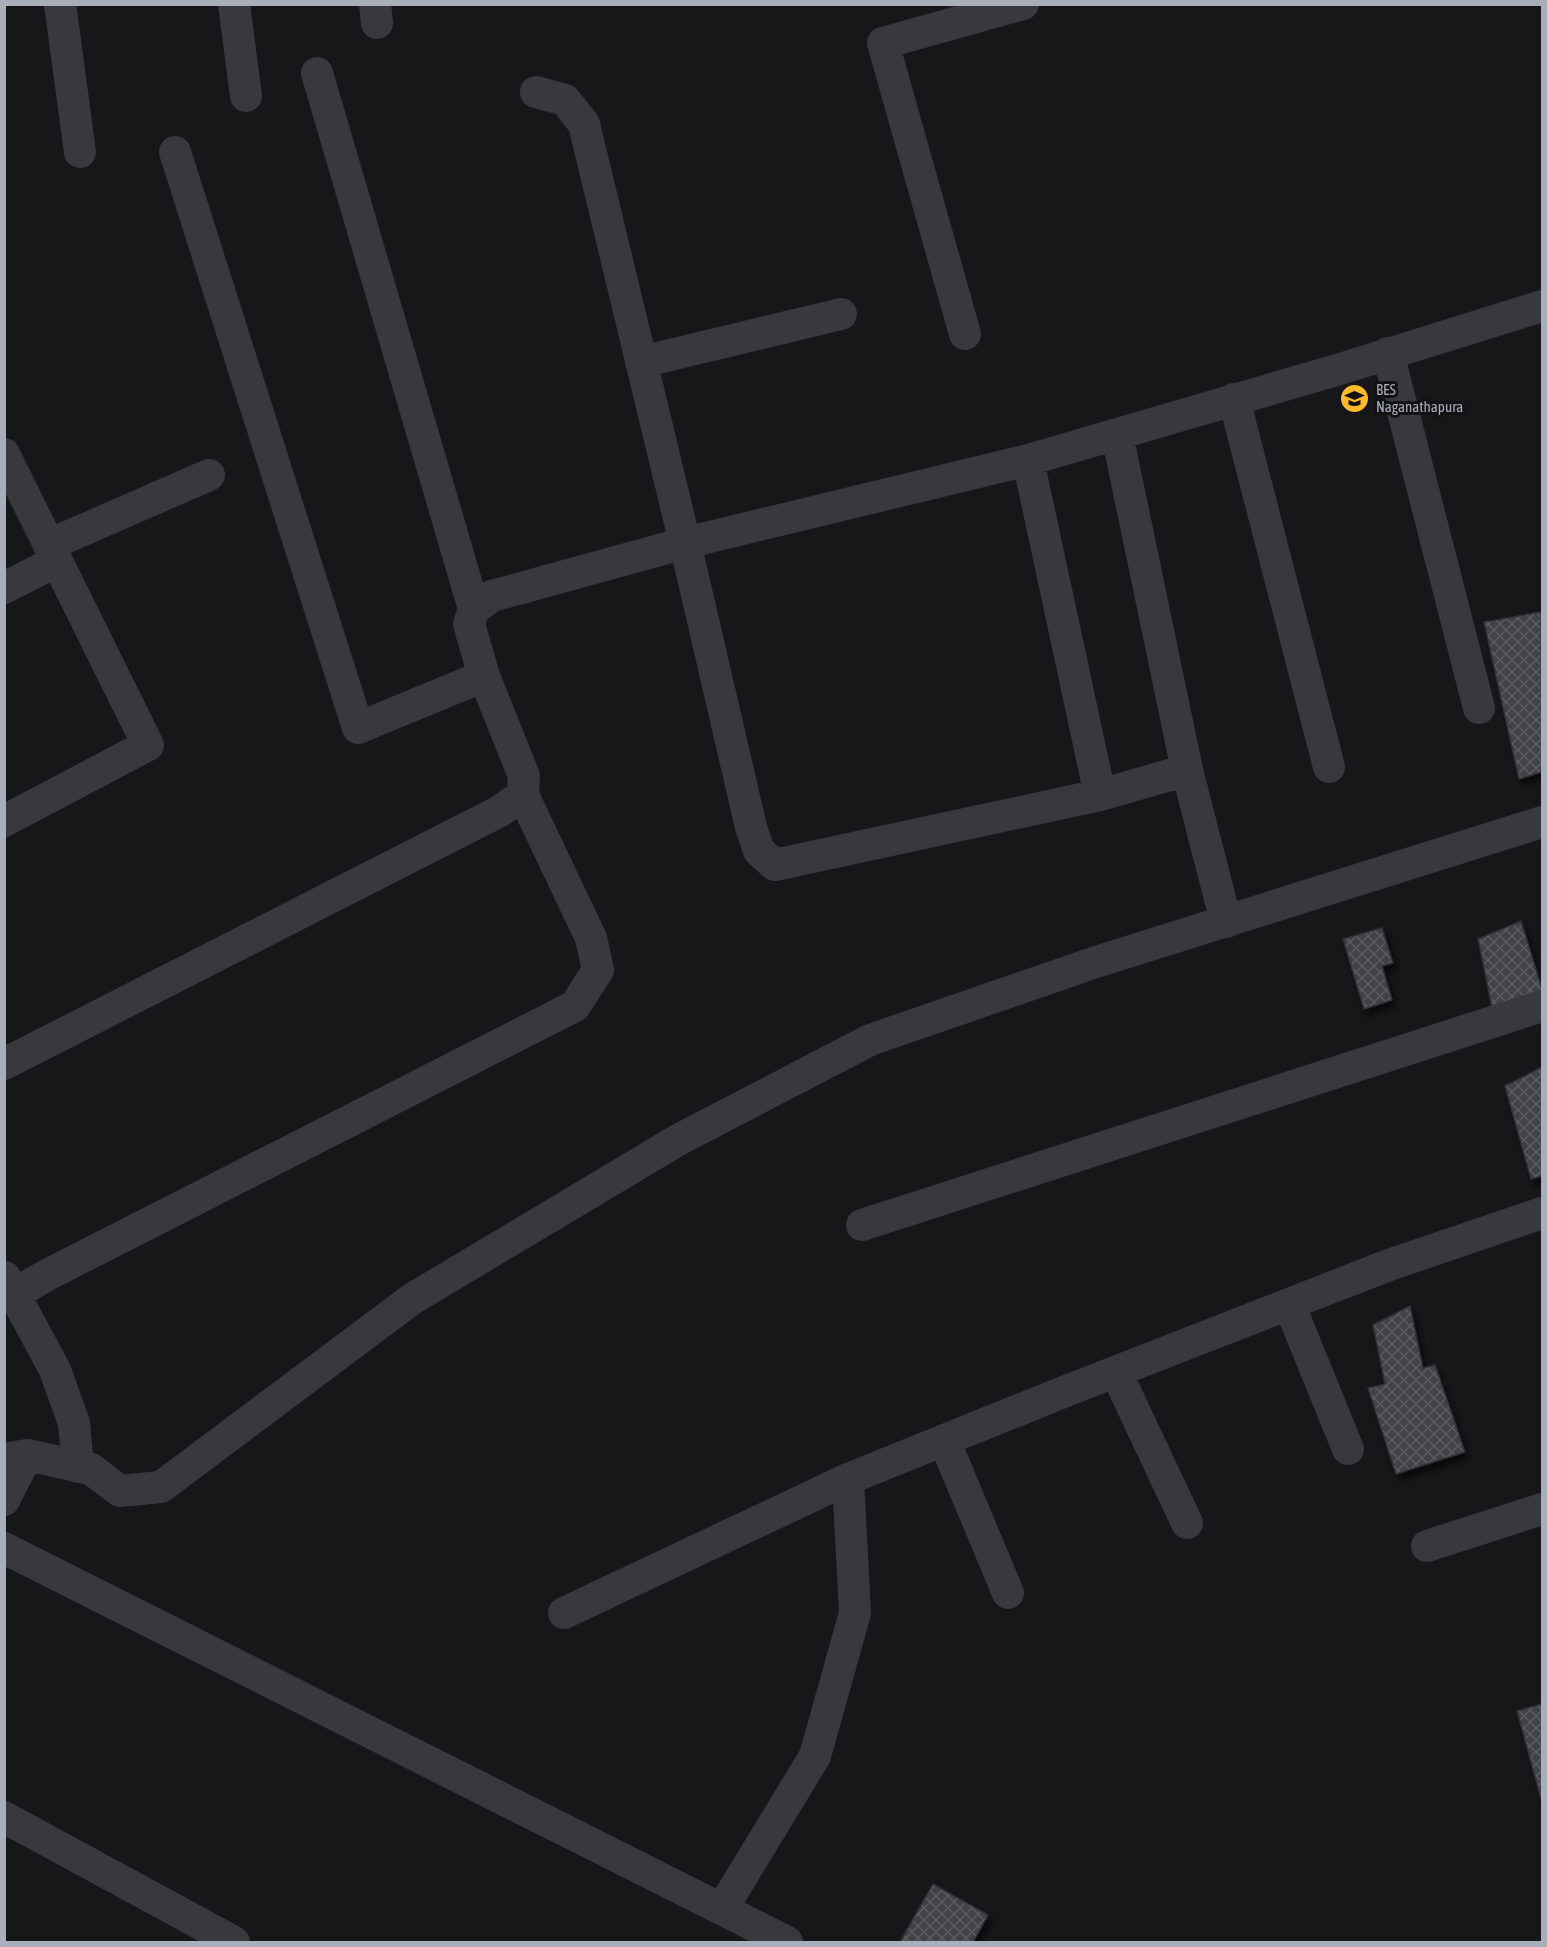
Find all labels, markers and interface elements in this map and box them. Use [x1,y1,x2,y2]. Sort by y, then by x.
place label: BES Naganathapura [1376,381,1463,415]
school or university icon: BES Naganathapura [1339,382,1371,414]

